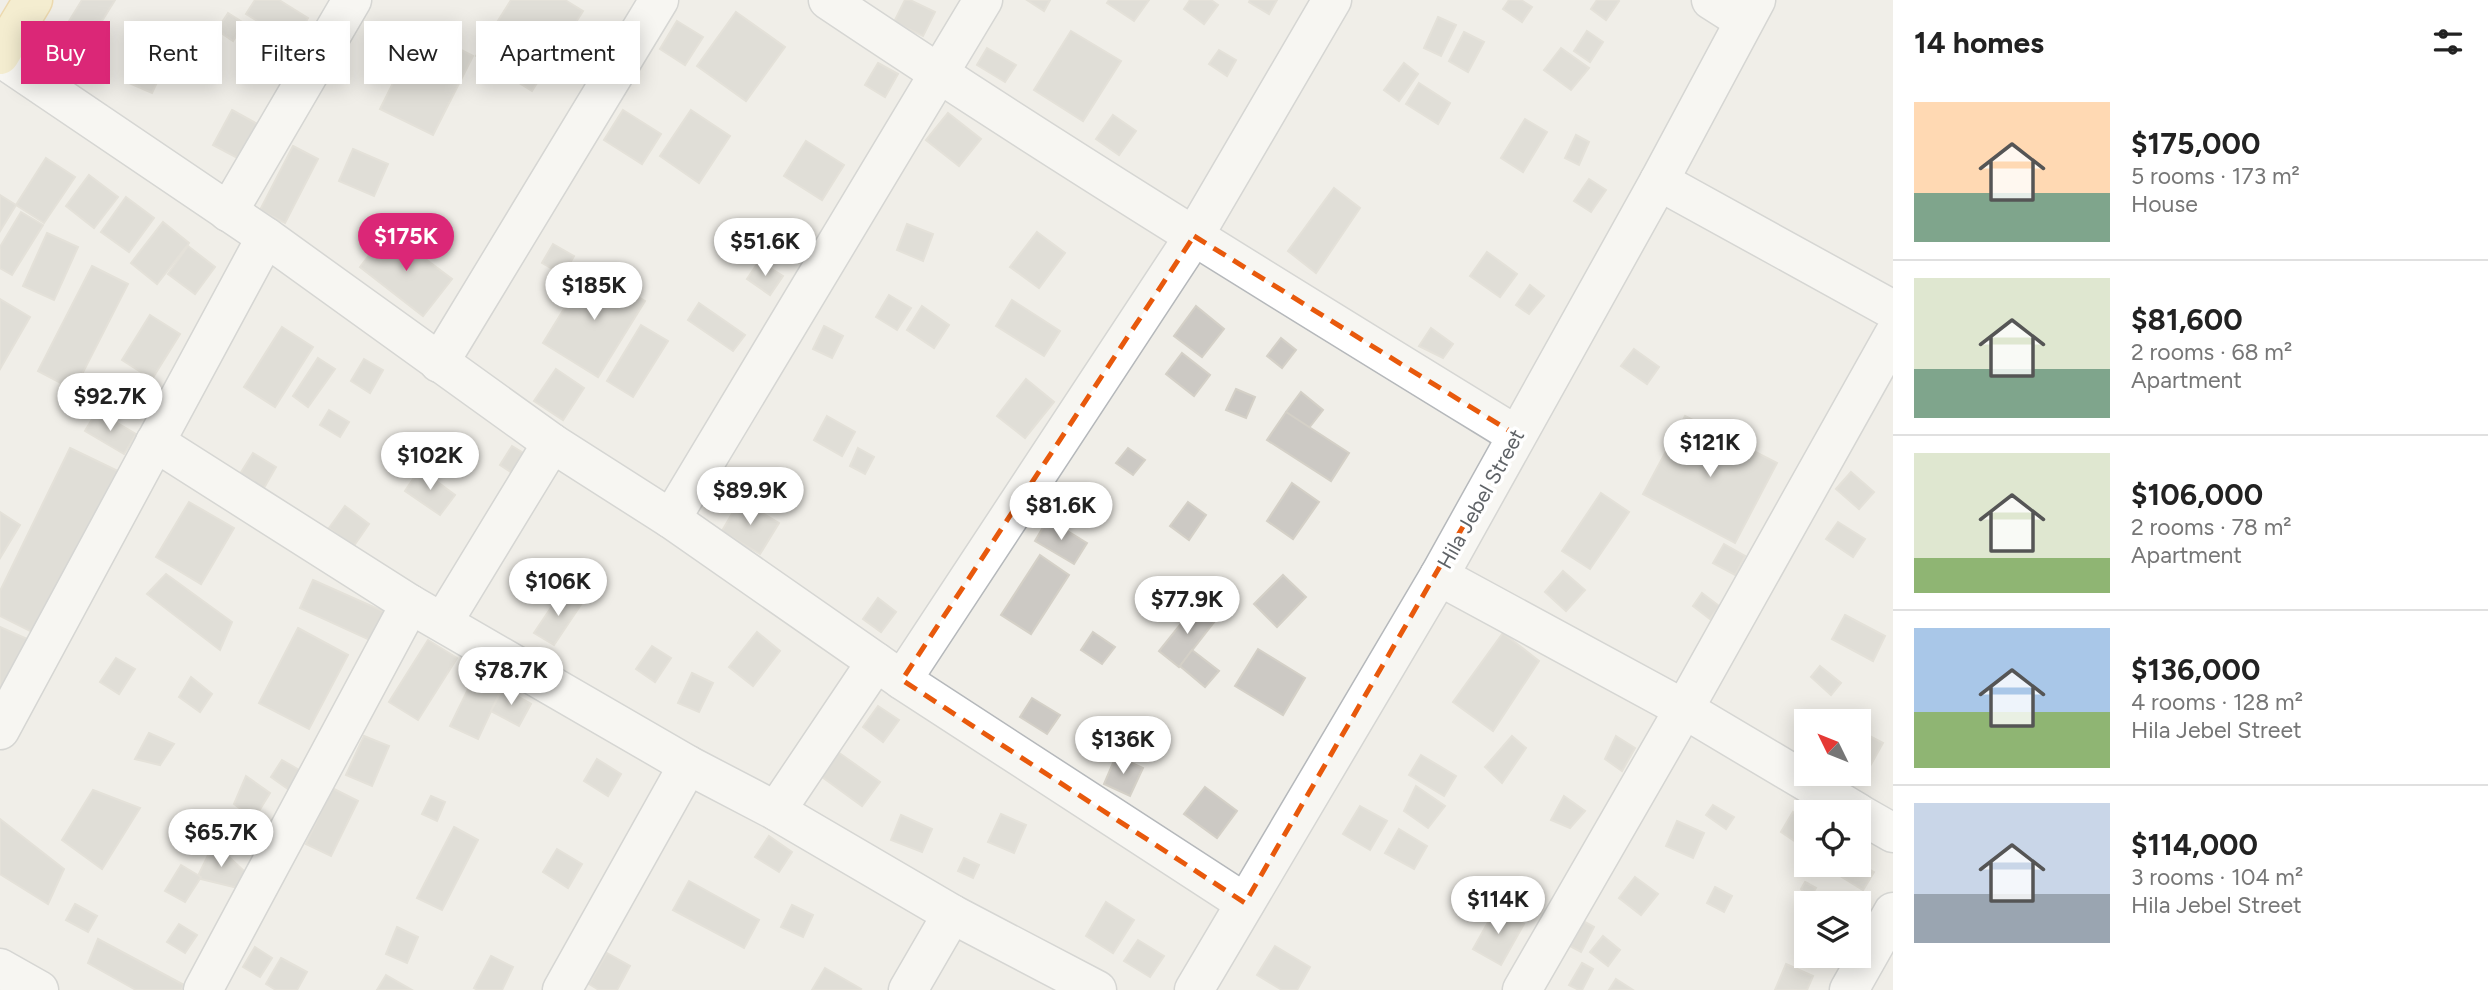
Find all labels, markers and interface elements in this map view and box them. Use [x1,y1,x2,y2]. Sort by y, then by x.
chip: Buy [21,21,110,84]
chip: Rent [124,21,222,84]
chip: Filters [236,21,350,84]
chip: New [364,21,462,84]
chip: Apartment [476,21,640,84]
icon: filters [2429,23,2467,61]
text: 14 homes [1914,24,2044,61]
text: $175,000 [2131,125,2260,162]
icon: home [1970,130,2054,214]
text: 5 rooms · 173 m² [2131,162,2300,190]
text: House [2131,190,2198,218]
pin: $175K [357,214,455,273]
pin: $51.6K [708,218,822,278]
text: $175K [374,222,438,250]
text: $51.6K [730,227,800,255]
pin: $185K [545,262,643,322]
text: $185K [561,271,627,299]
text: $81,600 [2131,301,2243,338]
icon: home [1970,306,2054,390]
text: 2 rooms · 68 m² [2131,338,2292,366]
text: Apartment [2131,366,2242,394]
pin: $92.7K [53,374,167,433]
text: $92.7K [73,382,147,410]
pin: $121K [1661,420,1759,479]
street label: Hila Jebel Street [1432,425,1529,573]
text: $121K [1680,428,1740,456]
pin: $102K [381,433,479,492]
text: $102K [397,441,463,469]
pin: $89.9K [693,468,807,527]
text: $89.9K [713,476,787,504]
text: $106,000 [2131,476,2263,513]
icon: home [1970,481,2054,565]
pin: $81.6K [1004,482,1118,542]
text: $81.6K [1026,491,1096,519]
text: 2 rooms · 78 m² [2131,513,2292,541]
text: Apartment [2131,541,2242,569]
pin: $106K [509,558,607,618]
text: $106K [525,567,591,595]
pin: $77.9K [1130,576,1244,636]
text: $77.9K [1151,585,1223,613]
pin: $78.7K [454,648,568,707]
text: $136,000 [2131,651,2260,688]
text: $78.7K [474,656,548,684]
icon: home [1970,656,2054,740]
text: 4 rooms · 128 m² [2131,688,2303,716]
north arrow [1794,709,1871,786]
map controls [1794,709,1871,968]
pin: $136K [1074,716,1172,776]
text: Hila Jebel Street [2131,716,2302,744]
text: $136K [1091,725,1155,753]
button: locate [1794,800,1871,877]
pin: $65.7K [164,810,278,869]
text: $65.7K [184,818,258,846]
text: $114,000 [2131,826,2258,863]
icon: home [1970,831,2054,915]
text: 3 rooms · 104 m² [2131,863,2303,891]
pin: $114K [1449,876,1547,936]
text: $114K [1467,885,1529,913]
button: layers [1794,891,1871,968]
text: Hila Jebel Street [2131,891,2302,919]

